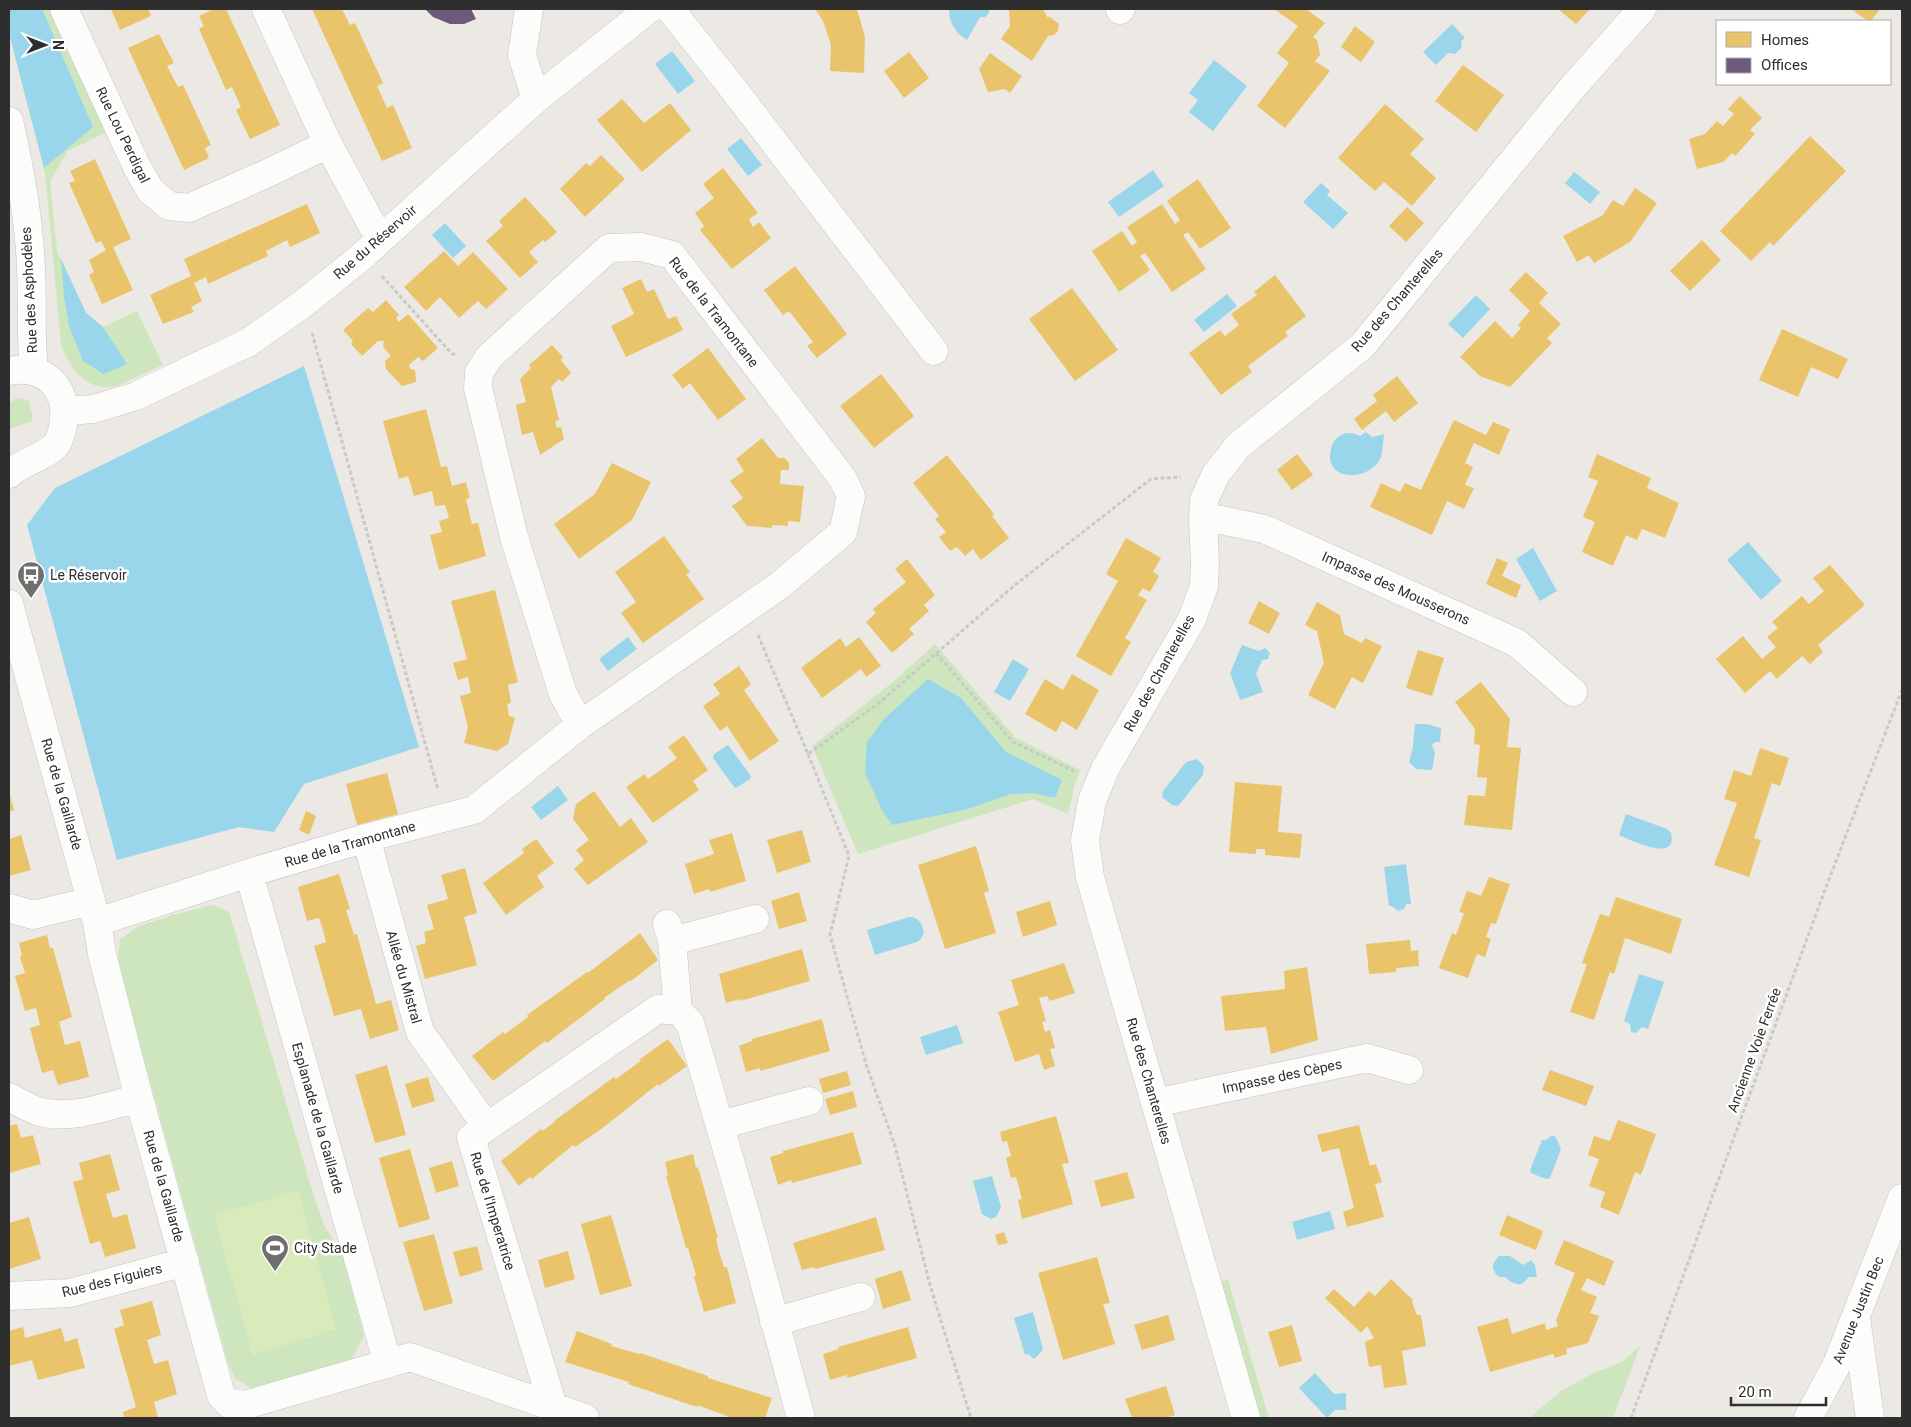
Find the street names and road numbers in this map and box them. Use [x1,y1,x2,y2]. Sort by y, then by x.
street label: Rue Lou Perdigal [93,84,153,186]
street label: Rue du Réservoir [330,201,420,282]
street label: Rue des Asphodèles [18,226,40,354]
street label: Rue des Chanterelles [1348,245,1446,355]
street label: Rue de la Tramontane [666,254,762,370]
street label: Impasse des Mousserons [1320,548,1472,628]
street label: Rue des Chanterelles [1120,612,1198,734]
street label: Rue de la Gaillarde [38,736,86,852]
street label: Rue de la Tramontane [283,818,417,870]
street label: Allée du Mistral [383,929,425,1025]
street label: Ancienne Voie Ferrée [1724,985,1784,1115]
street label: Rue des Chanterelles [1123,1016,1175,1146]
street label: Esplanade de la Gaillarde [289,1041,347,1195]
street label: Impasse des Cèpes [1221,1055,1343,1097]
street label: Rue de la Gaillarde [140,1128,188,1244]
street label: Rue de l'Imperatrice [467,1150,519,1272]
street label: Avenue Justin Bec [1829,1254,1887,1366]
street label: Rue des Figuiers [60,1260,164,1300]

